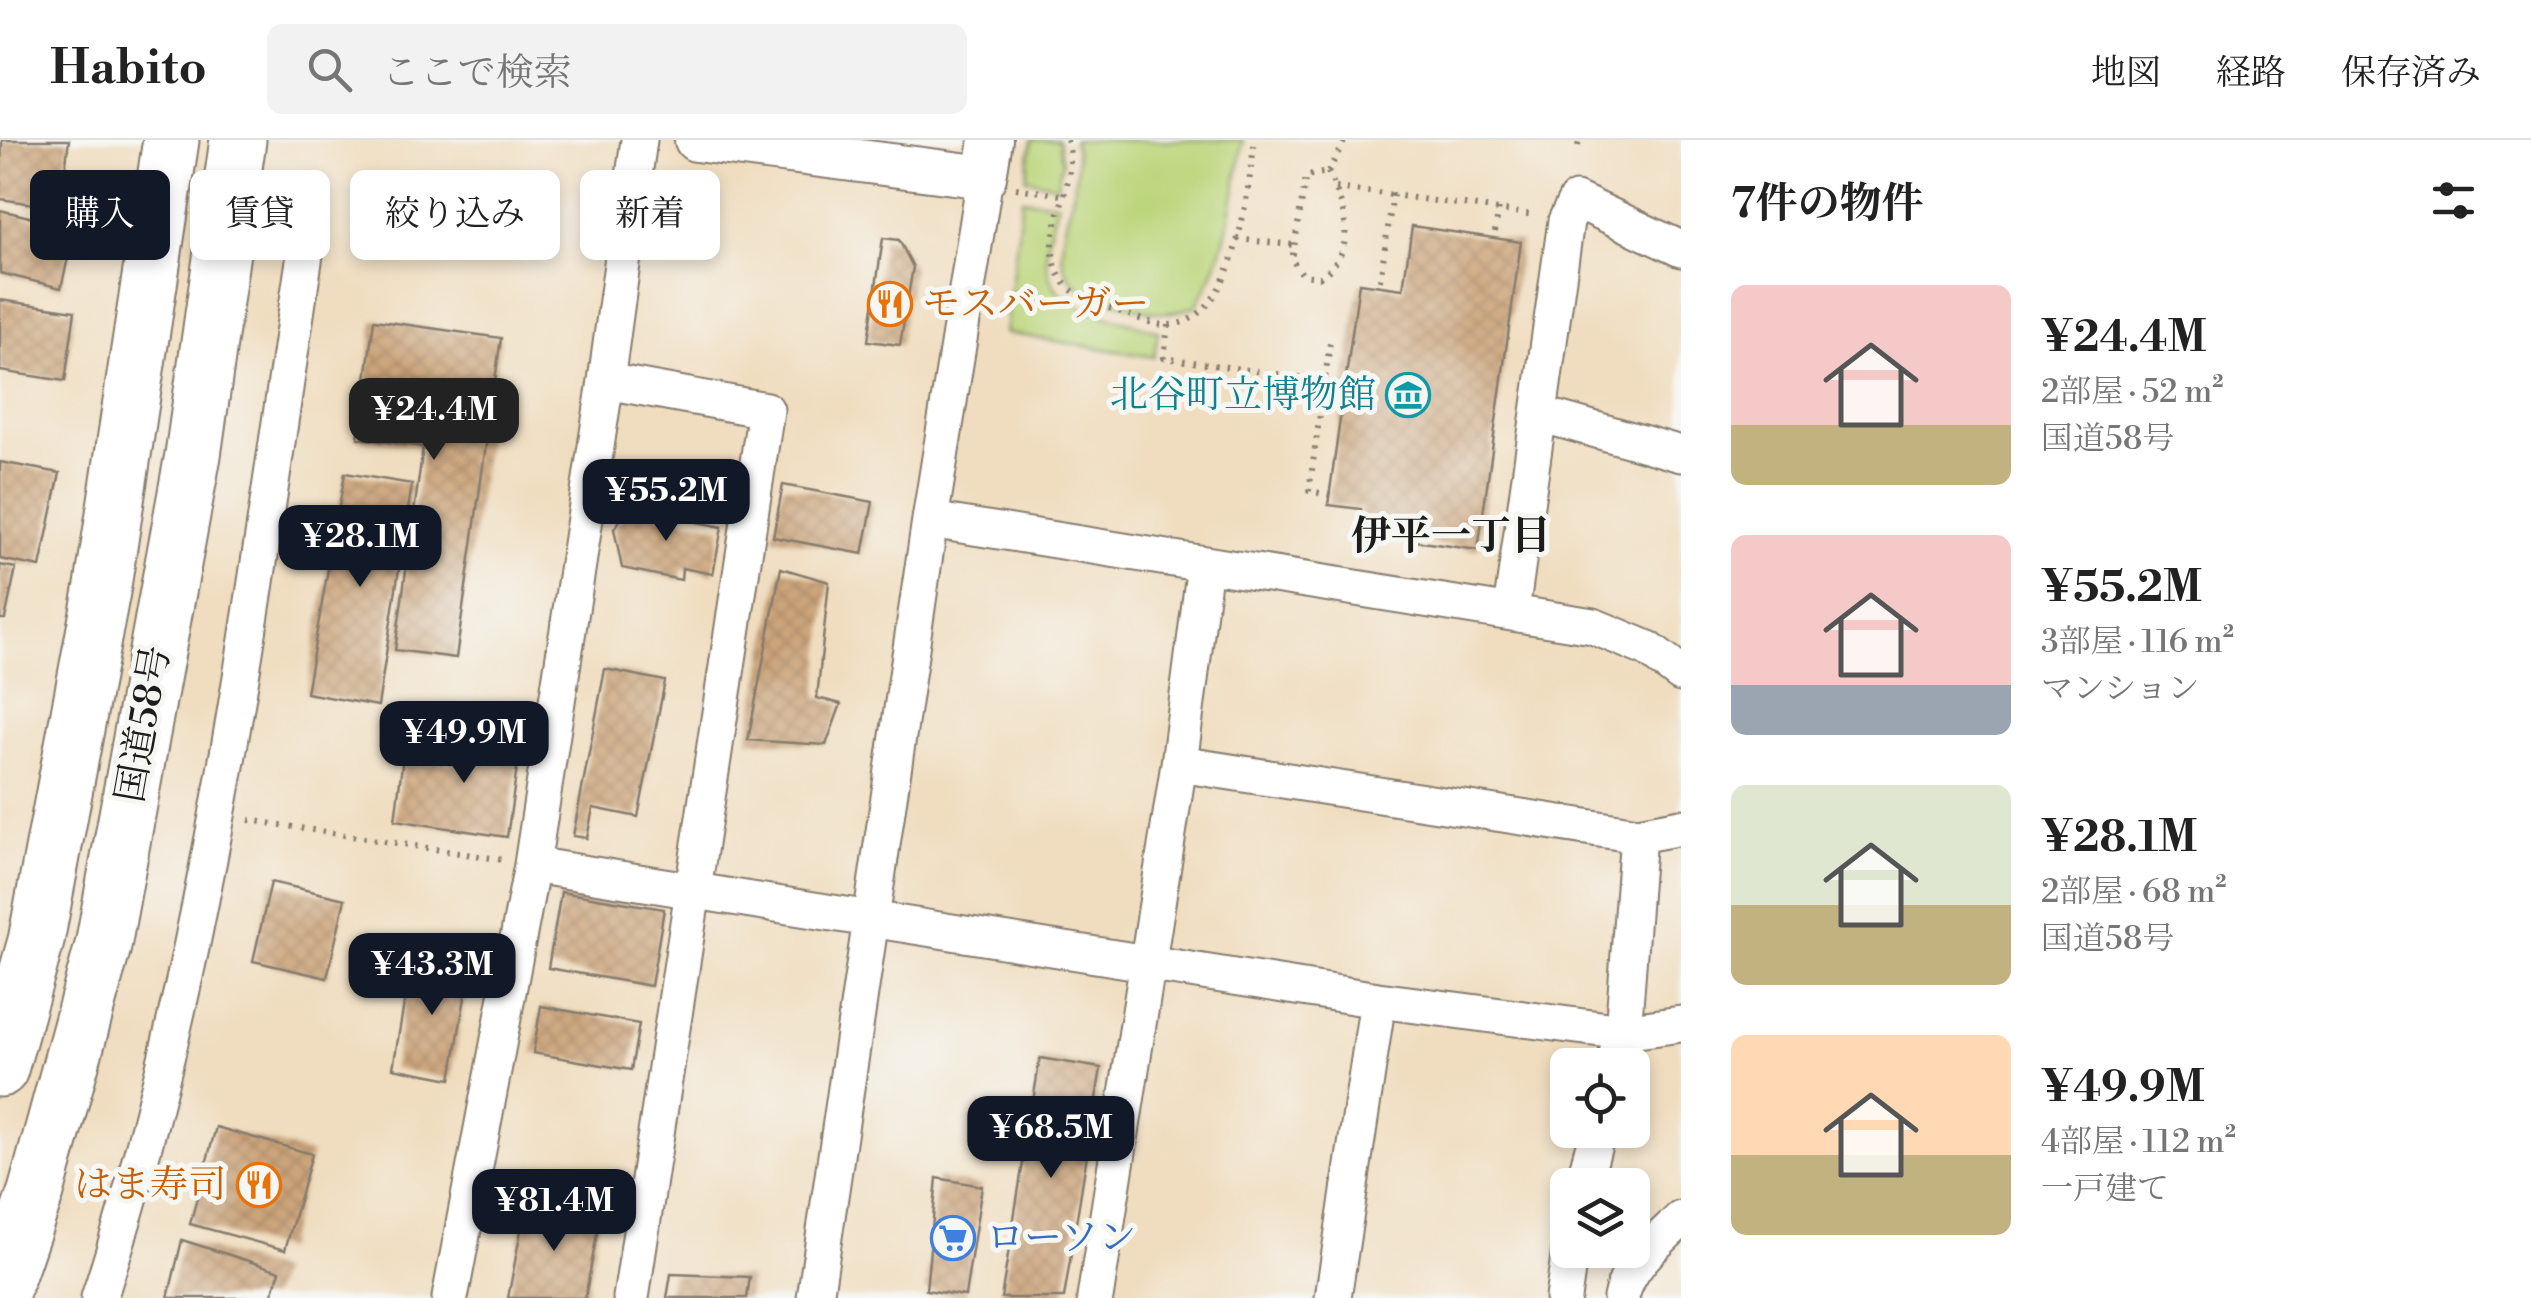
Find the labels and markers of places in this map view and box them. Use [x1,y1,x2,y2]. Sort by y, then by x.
restaurant icon: モスバーガー [867,281,913,327]
place label: モスバーガー [922,281,1149,328]
place label: 北谷町立博物館 [1110,372,1376,419]
museum icon: 北谷町立博物館 [1385,372,1431,418]
pin: ¥24.4M [353,378,515,463]
pin: ¥55.2M [585,459,747,544]
pin: ¥28.1M [279,505,441,590]
pin: ¥49.9M [383,701,545,786]
pin: ¥43.3M [351,933,513,1018]
pin: ¥68.5M [970,1096,1132,1181]
place label: はま寿司 [74,1162,226,1209]
restaurant icon: はま寿司 [236,1162,282,1208]
pin: ¥81.4M [473,1169,635,1254]
supermarket icon: ローソン [930,1215,976,1261]
place label: ローソン [986,1215,1136,1262]

